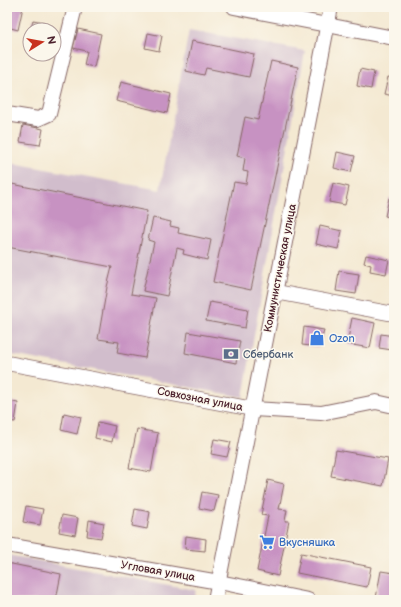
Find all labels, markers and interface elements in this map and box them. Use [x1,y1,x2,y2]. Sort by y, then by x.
north arrow [22,22,62,62]
text: N [44,35,58,45]
street label: Коммунистическая улица [261,202,299,333]
shop icon: Ozon [308,329,326,347]
place label: Ozon [329,332,355,345]
bank icon: Сбербанк [222,345,240,363]
place label: Сбербанк [243,348,294,361]
street label: Совхозная улица [156,384,244,414]
supermarket icon: Вкусняшка [258,533,276,551]
place label: Вкусняшка [279,536,336,549]
street label: Угловая улица [120,558,197,584]

